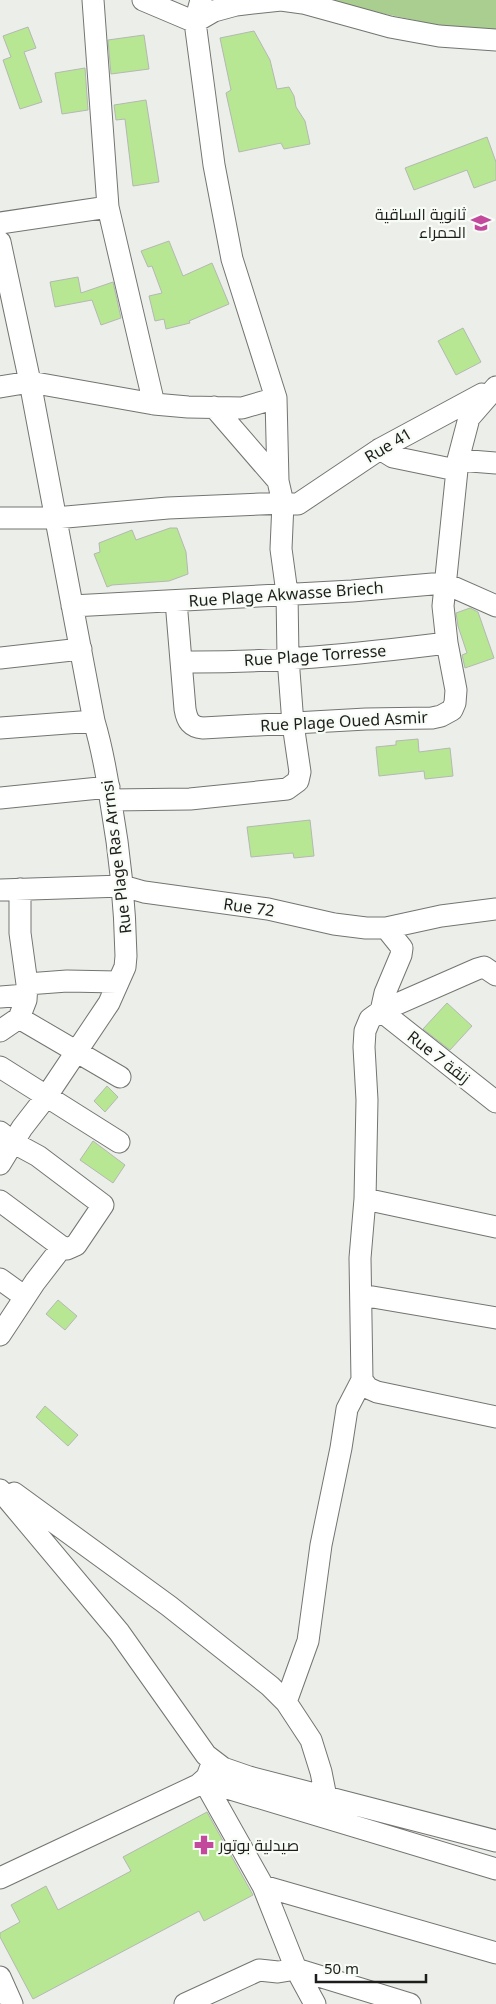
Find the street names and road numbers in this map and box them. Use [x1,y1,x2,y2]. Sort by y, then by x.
street label: Rue 41 [360,422,416,468]
street label: Rue Plage Akwasse Briech [188,576,384,612]
street label: Rue Plage Torresse [243,639,387,671]
street label: Rue Plage Oued Asmir [260,706,429,736]
street label: Rue Plage Ras Arrnsi [96,779,136,935]
street label: Rue 72 [222,893,276,921]
street label: Rue 7 زنقة [403,1025,475,1089]

